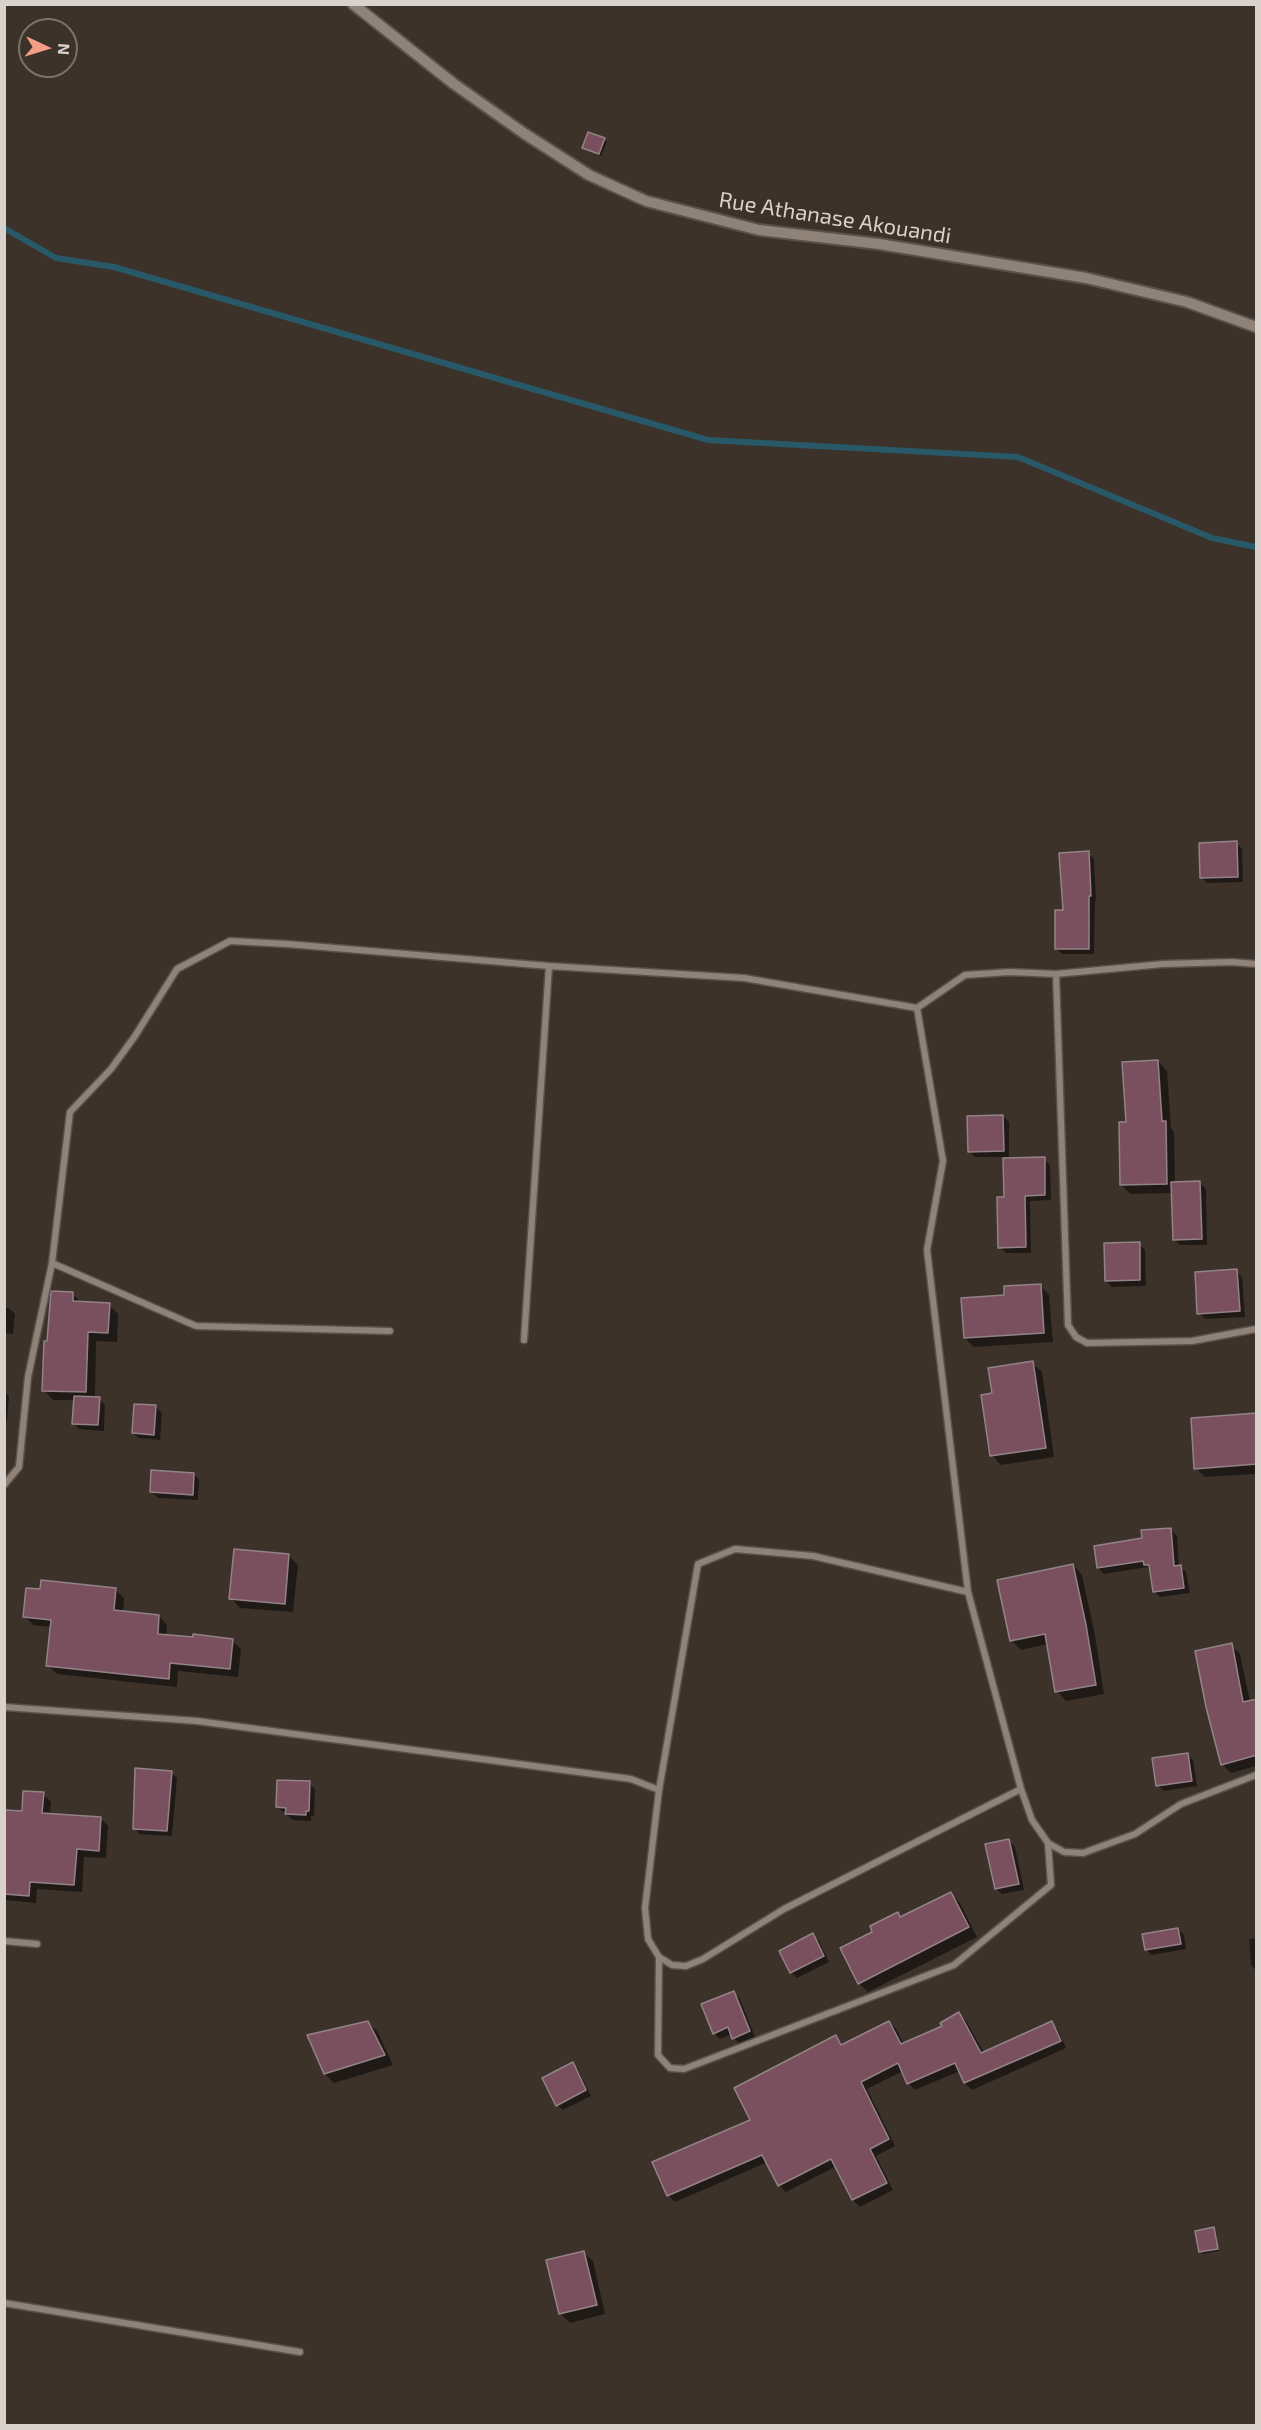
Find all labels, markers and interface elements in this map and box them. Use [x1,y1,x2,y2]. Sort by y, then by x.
north arrow [18,18,78,78]
text: N [55,43,74,56]
street label: Rue Athanase Akouandi [717,187,953,249]

